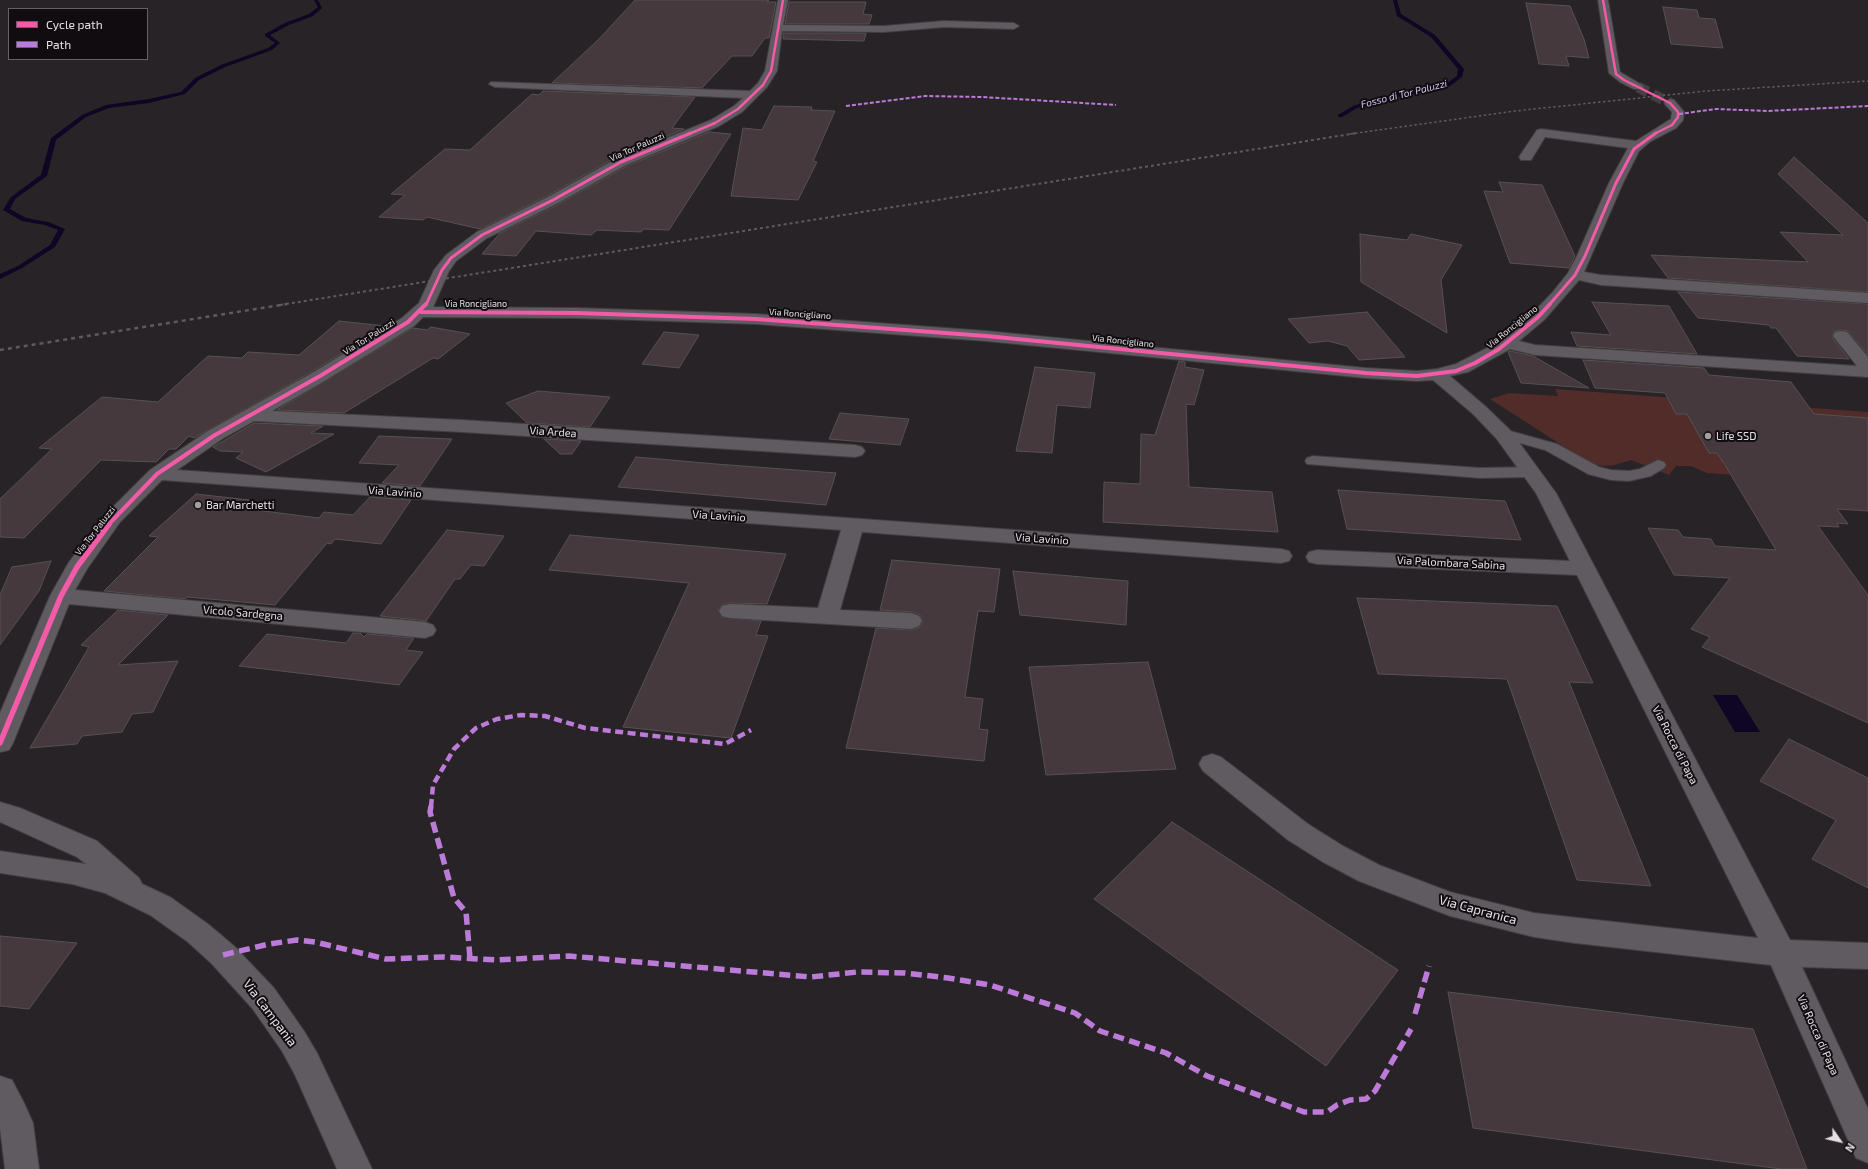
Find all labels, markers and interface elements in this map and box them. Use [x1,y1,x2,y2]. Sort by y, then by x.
legend [8,8,148,60]
text: Cycle path [46,17,103,31]
text: Path [46,37,71,51]
water label: Fosso di Tor Paluzzi [1360,77,1448,111]
street label: Via Tor Paluzzi [608,130,666,164]
street label: Via Roncigliano [445,299,507,309]
street label: Via Roncigliano [1484,303,1540,351]
street label: Via Roncigliano [769,306,831,322]
street label: Via Tor Paluzzi [341,317,397,357]
street label: Via Roncigliano [1091,332,1155,350]
street label: Via Ardea [529,424,577,440]
place label: Life SSD [1716,429,1756,443]
marker: Life SSD [1703,431,1713,441]
street label: Via Lavinio [368,484,422,500]
place label: Bar Marchetti [206,498,274,512]
marker: Bar Marchetti [193,500,203,510]
street label: Via Tor Paluzzi [73,504,117,558]
street label: Via Lavinio [692,508,746,524]
street label: Via Lavinio [1015,531,1069,547]
street label: Via Palombara Sabina [1397,554,1505,572]
street label: Vicolo Sardegna [202,603,284,623]
street label: Via Rocca di Papa [1649,703,1701,787]
street label: Via Capranica [1437,892,1519,928]
street label: Via Campania [240,976,300,1050]
street label: Via Rocca di Papa [1794,993,1842,1077]
north arrow [1820,1121,1860,1161]
text: N [1843,1141,1858,1155]

